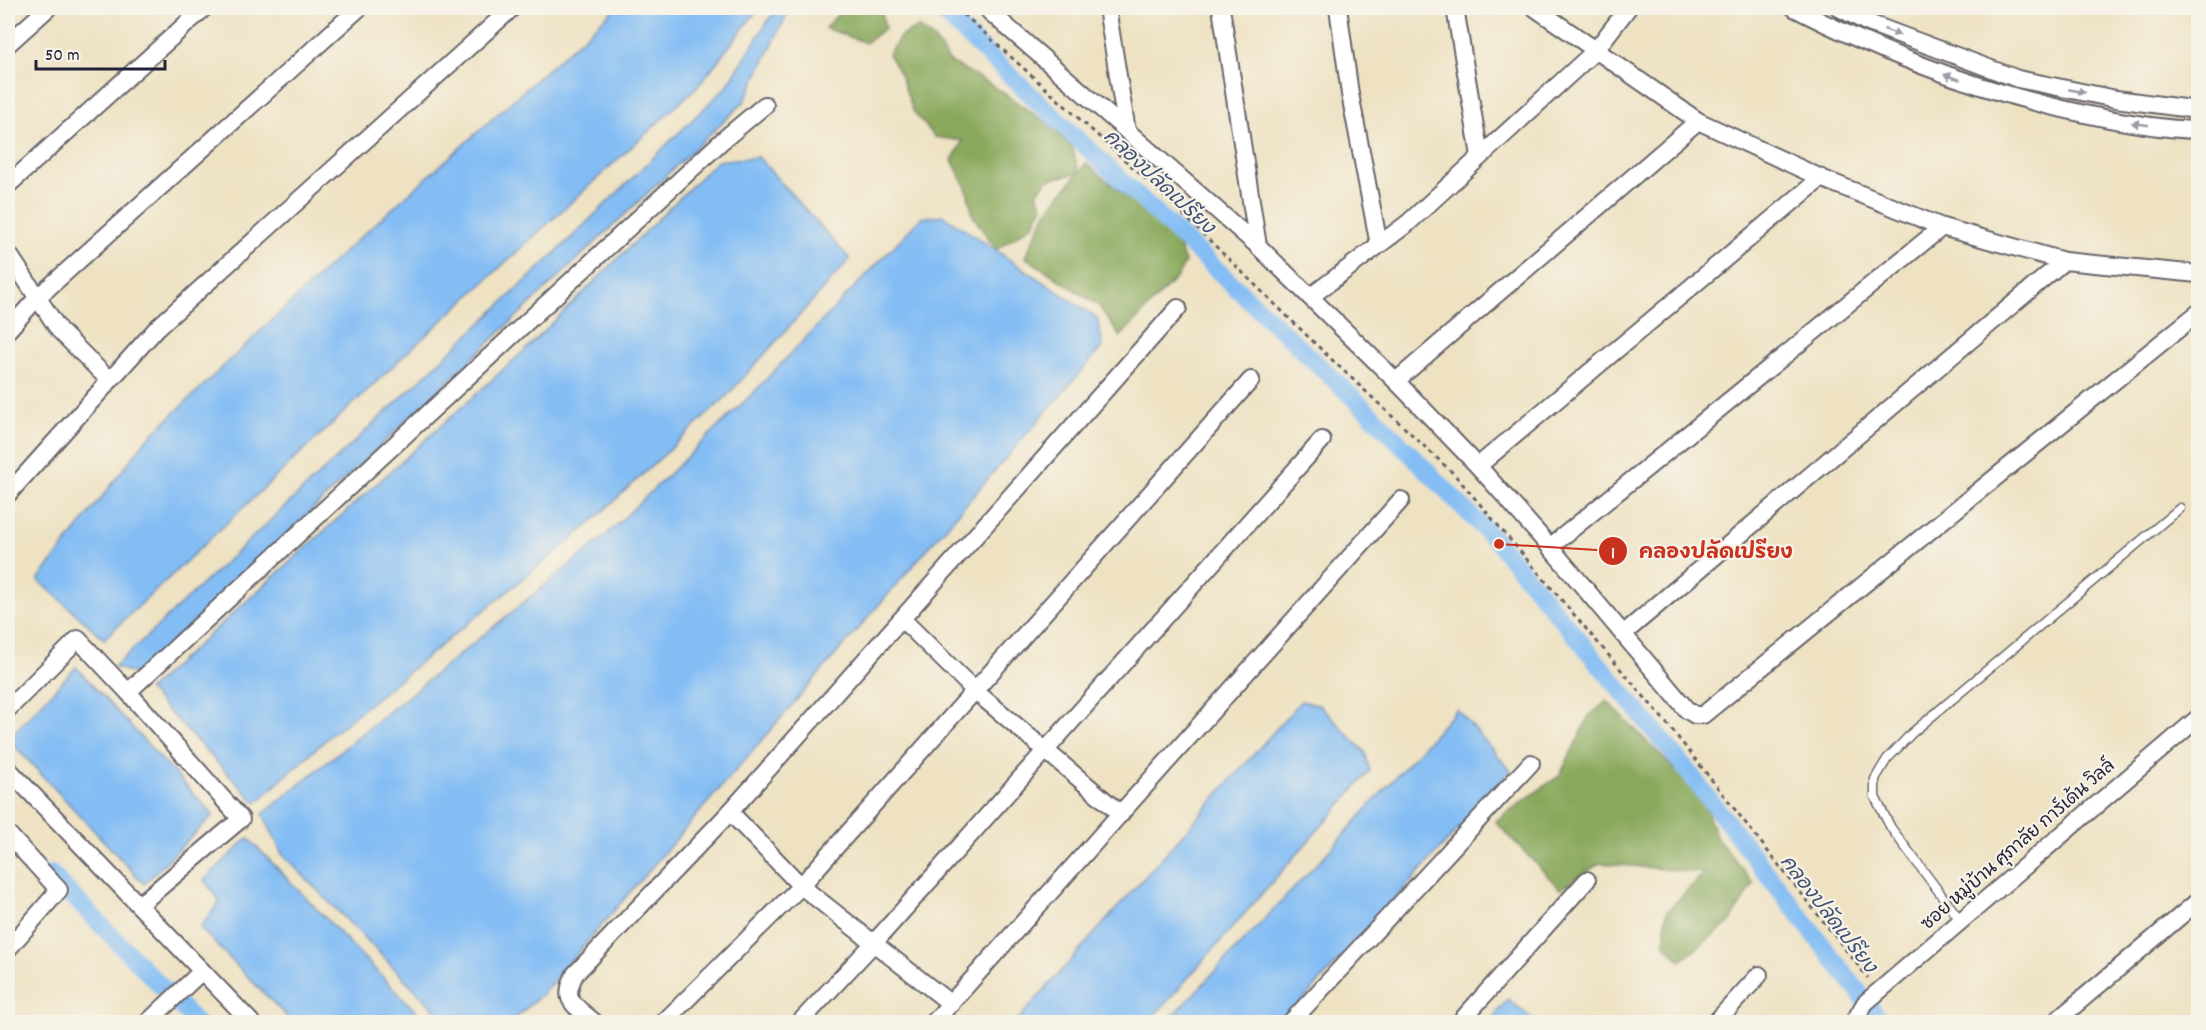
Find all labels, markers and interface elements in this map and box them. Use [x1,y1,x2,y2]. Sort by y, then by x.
one-way arrow [1883,27,1901,37]
scale bar [36,33,165,71]
text: 50 m [45,44,80,69]
one-way arrow [1942,72,1960,82]
one-way arrow [2067,87,2086,96]
one-way arrow [2131,119,2150,129]
water label: คลองปลัดเปรียง [1096,123,1222,243]
callout: คลองปลัดเปรียง [1598,532,1805,570]
text: คลองปลัดเปรียง [1639,538,1793,568]
text: 1 [1611,542,1615,567]
street label: ซอย หมู่บ้าน ศุภาลัย การ์เด้น วิลล์ [1915,752,2121,937]
water label: คลองปลัดเปรียง [1772,850,1884,981]

